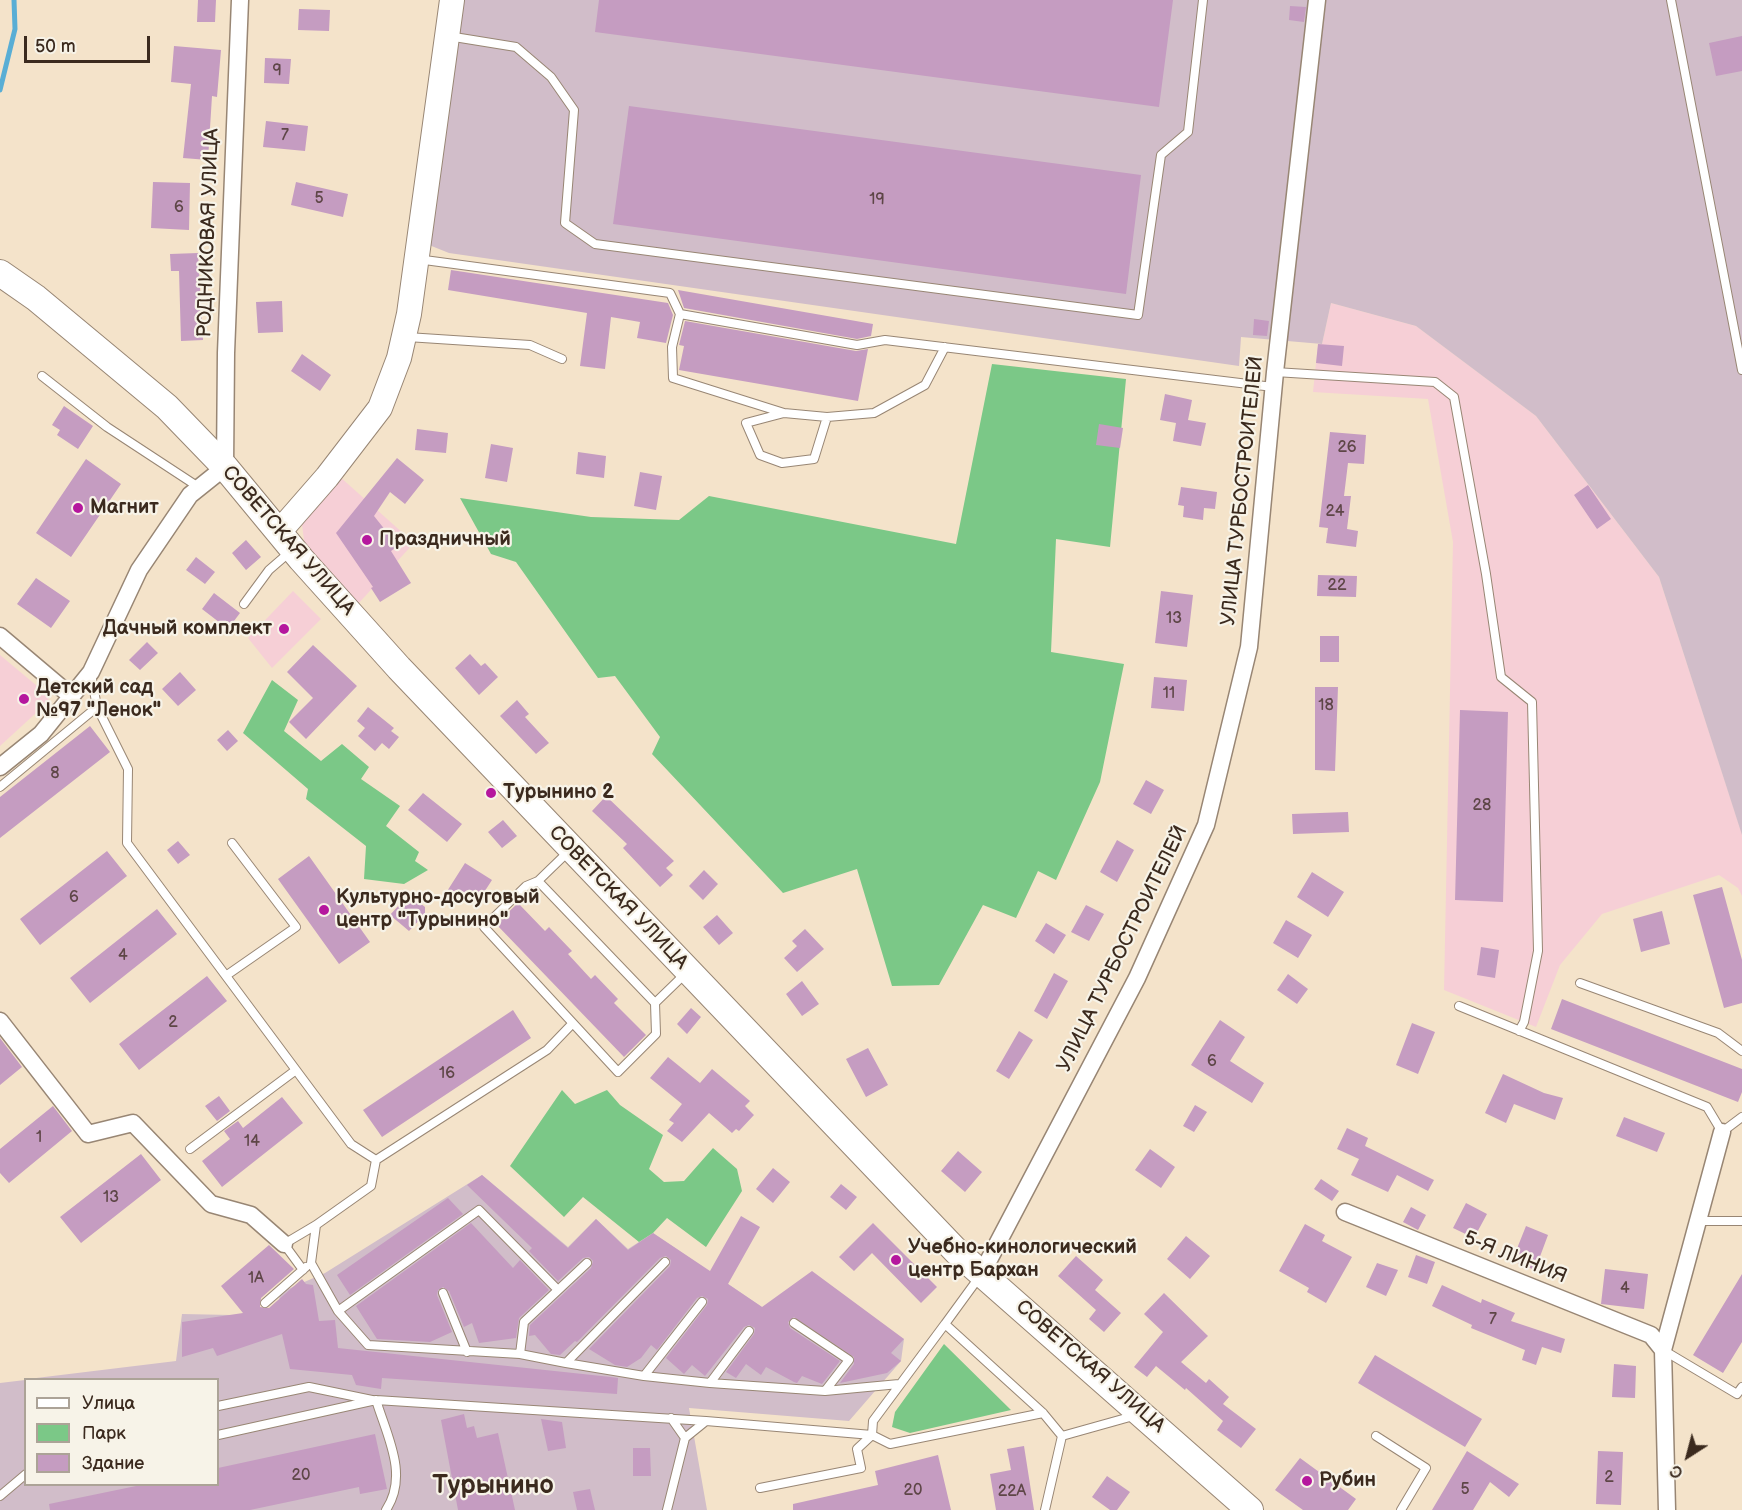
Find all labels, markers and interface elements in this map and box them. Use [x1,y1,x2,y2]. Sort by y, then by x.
scale bar [27,24,153,62]
text: 50 m [35,36,76,57]
house number: 9 [272,61,282,81]
house number: 7 [281,126,289,146]
street label: РОДНИКОВАЯ УЛИЦА [193,128,225,338]
house number: 5 [314,189,324,209]
house number: 19 [869,190,885,210]
house number: 6 [174,198,184,218]
street label: УЛИЦА ТУРБОСТРОИТЕЛЕЙ [1217,355,1269,627]
house number: 26 [1337,438,1357,458]
street label: СОВЕТСКАЯ УЛИЦА [217,461,359,621]
place label: Магнит [90,496,159,520]
marker: Магнит [71,501,85,515]
house number: 24 [1326,502,1344,522]
place label: Праздничный [379,528,511,552]
marker: Праздничный [360,533,374,547]
house number: 22 [1328,576,1346,596]
house number: 13 [1166,609,1182,629]
place label: Дачный комплект [103,617,272,641]
marker: Дачный комплект [277,622,291,636]
place label: Детский сад №97 "Ленок" [36,676,161,723]
house number: 11 [1163,684,1175,704]
marker: Детский сад №97 "Ленок" [17,692,31,706]
house number: 18 [1318,696,1334,716]
house number: 8 [50,764,60,784]
place label: Турынино 2 [503,781,614,805]
marker: Турынино 2 [484,786,498,800]
house number: 28 [1473,796,1491,816]
street label: СОВЕТСКАЯ УЛИЦА [543,821,693,975]
street label: УЛИЦА ТУРБОСТРОИТЕЛЕЙ [1053,822,1193,1076]
place label: Культурно-досуговый центр "Турынино" [336,886,540,933]
house number: 6 [69,888,79,908]
marker: Культурно-досуговый центр "Турынино" [317,903,331,917]
house number: 4 [118,946,128,966]
house number: 2 [168,1013,178,1033]
house number: 6 [1207,1052,1217,1072]
house number: 16 [439,1064,455,1084]
house number: 1 [36,1128,42,1148]
house number: 14 [244,1132,260,1152]
house number: 13 [103,1188,119,1208]
street label: 5-Я ЛИНИЯ [1460,1226,1570,1290]
place label: Учебно-кинологический центр Бархан [908,1236,1137,1283]
marker: Учебно-кинологический центр Бархан [889,1253,903,1267]
house number: 1А [248,1269,264,1289]
house number: 4 [1620,1279,1630,1299]
street label: СОВЕТСКАЯ УЛИЦА [1010,1296,1170,1438]
house number: 7 [1489,1310,1497,1330]
legend [24,1378,219,1486]
text: Улица [82,1393,135,1414]
text: Парк [82,1423,126,1444]
north arrow [1658,1426,1718,1486]
text: Здание [82,1453,144,1474]
text: С [1667,1460,1687,1482]
house number: 20 [292,1466,310,1486]
house number: 2 [1604,1468,1614,1488]
place label: Рубин [1319,1469,1376,1493]
district label: Турынино [432,1470,554,1502]
marker: Рубин [1300,1474,1314,1488]
house number: 5 [1460,1480,1470,1500]
house number: 20 [904,1481,922,1501]
house number: 22А [998,1482,1026,1502]

